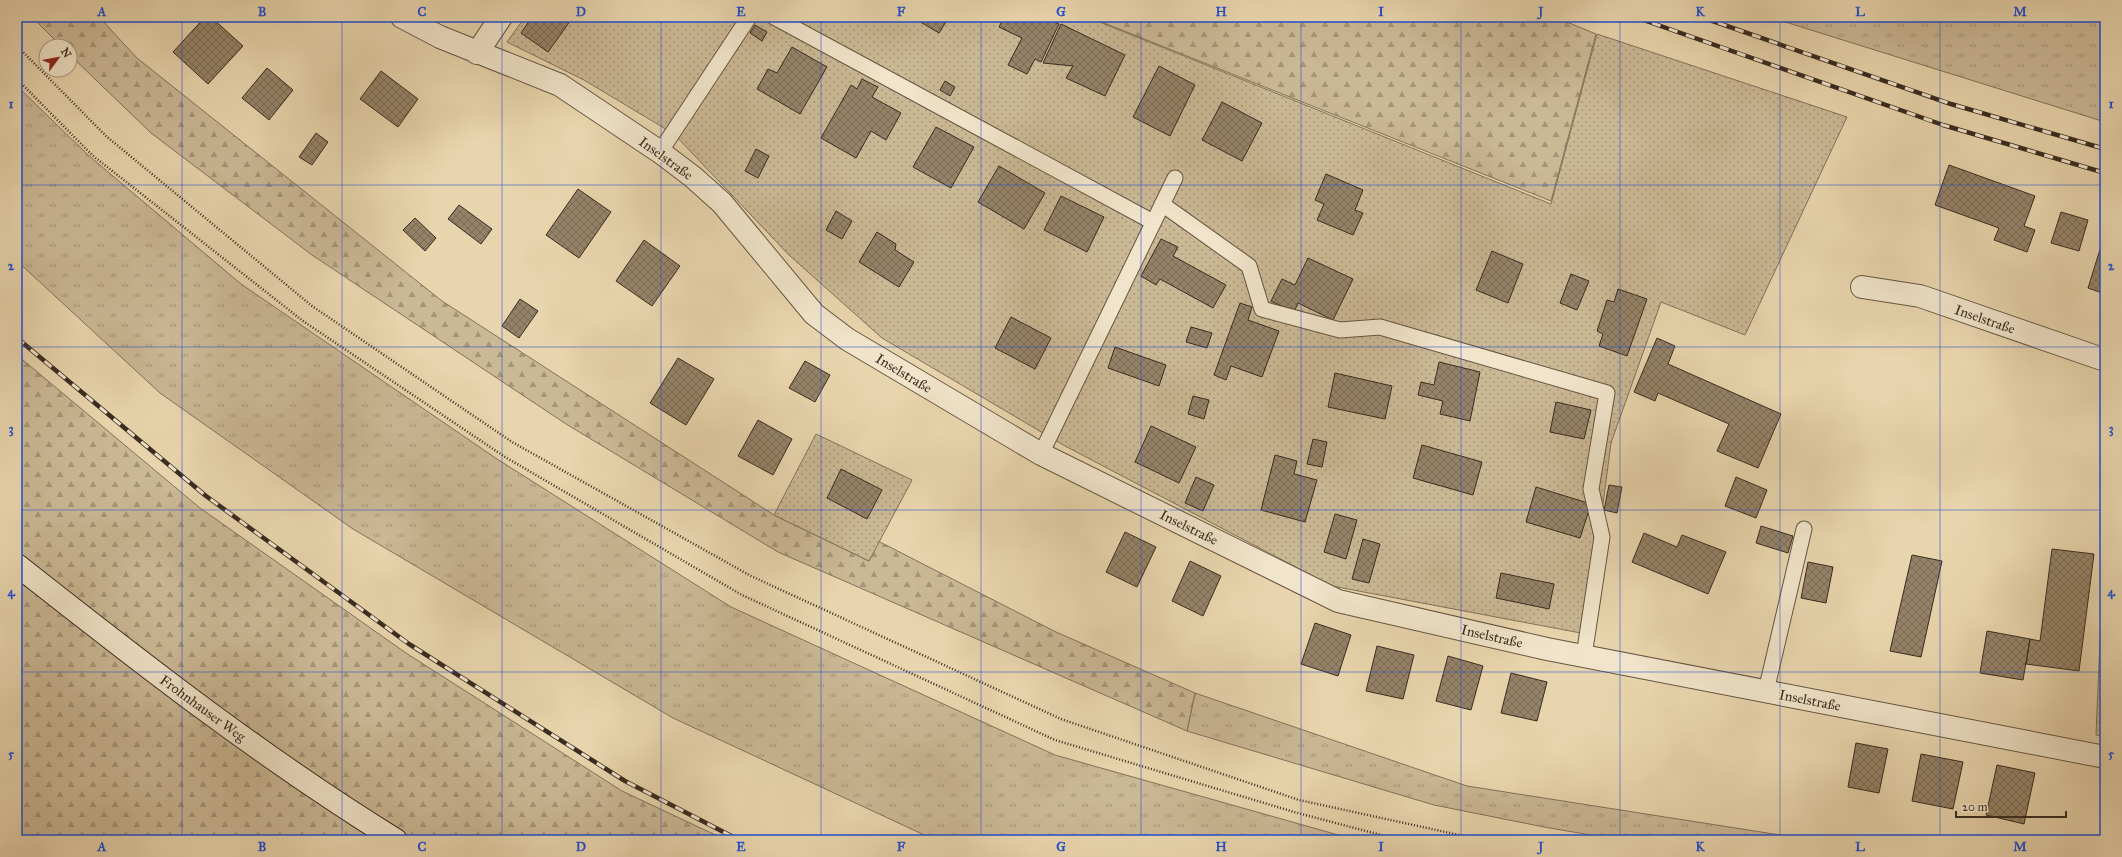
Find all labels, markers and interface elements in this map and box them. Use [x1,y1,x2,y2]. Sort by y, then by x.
text: A [97,4,107,20]
text: B [258,4,267,20]
text: C [418,4,427,20]
text: D [576,4,586,20]
text: E [736,4,746,20]
text: F [897,4,906,20]
text: G [1056,4,1066,20]
text: H [1215,4,1227,20]
text: I [1378,4,1384,20]
text: J [1536,4,1544,20]
text: K [1695,4,1705,20]
text: L [1855,4,1865,20]
text: M [2013,4,2027,20]
north arrow [38,38,78,78]
text: N [58,46,74,61]
text: 1 [8,96,14,112]
text: 1 [2108,96,2114,112]
street label: Inselstraße [635,133,696,184]
text: 2 [8,258,15,274]
text: 2 [2108,258,2115,274]
street label: Inselstraße [1952,301,2017,338]
street label: Inselstraße [873,350,935,397]
text: 3 [8,421,14,437]
text: 3 [2108,421,2114,437]
street label: Inselstraße [1157,506,1221,549]
text: 4 [7,584,15,600]
text: 4 [2107,584,2115,600]
street label: Inselstraße [1459,621,1524,652]
street label: Frohnhauser Weg [156,672,249,745]
street label: Inselstraße [1778,686,1842,715]
text: 5 [8,746,15,762]
text: 5 [2108,746,2115,762]
scale bar [1956,793,2066,819]
text: 20 m [1962,800,1988,814]
text: A [97,839,107,855]
text: B [258,839,267,855]
text: C [418,839,427,855]
text: D [576,839,586,855]
text: E [736,839,746,855]
text: F [897,839,906,855]
text: G [1056,839,1066,855]
text: H [1215,839,1227,855]
text: I [1378,839,1384,855]
text: J [1536,839,1544,855]
text: K [1695,839,1705,855]
text: L [1855,839,1865,855]
text: M [2013,839,2027,855]

